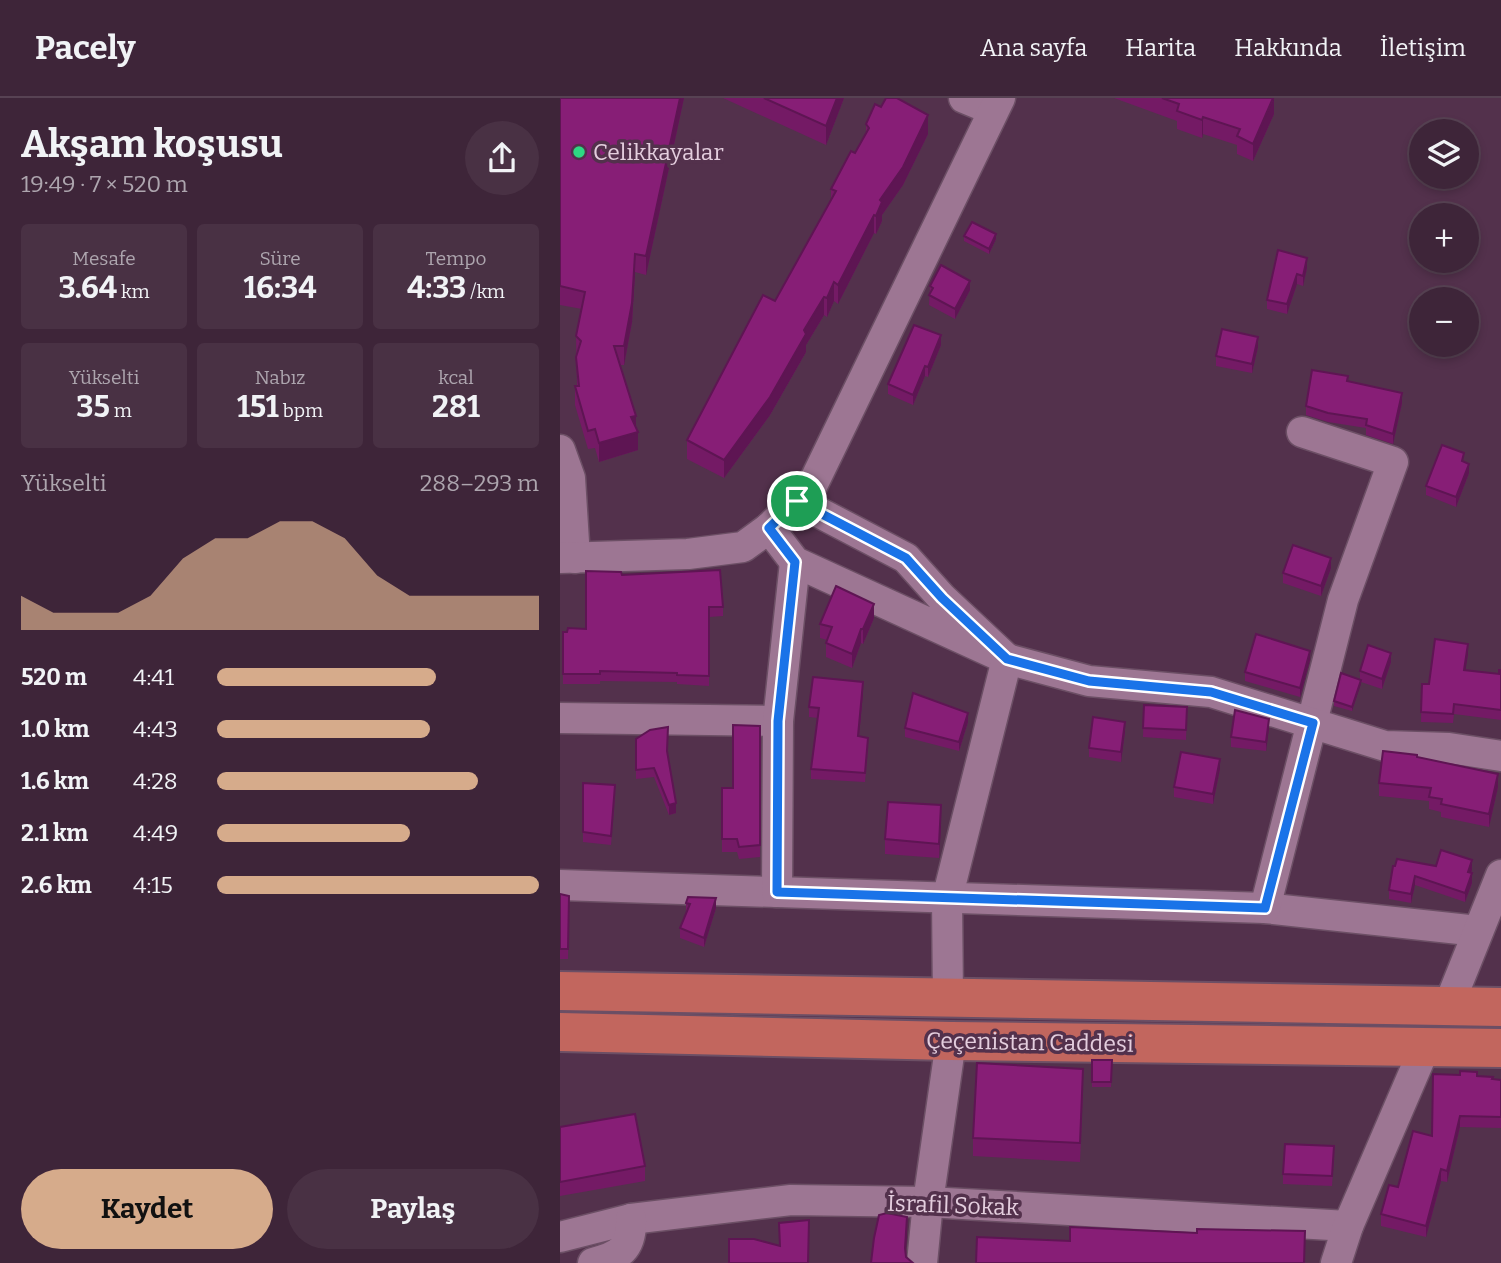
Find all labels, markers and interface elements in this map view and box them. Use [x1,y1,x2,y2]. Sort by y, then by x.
text: Pacely [35,28,136,68]
text: Ana sayfa [980,34,1087,62]
text: Harita [1125,34,1196,62]
text: Hakkında [1234,34,1342,62]
text: İletişim [1380,34,1466,62]
map controls [1409,119,1479,357]
button: layers [1409,119,1479,189]
text: Akşam koşusu [21,121,283,167]
button: share [465,121,539,195]
place label: Celikkayalar [593,138,724,166]
marker: Celikkayalar [571,144,587,160]
text: 19:49 · 7 × 520 m [21,170,188,198]
button: + [1409,203,1479,273]
text: Mesafe [72,247,136,270]
text: Süre [259,247,301,270]
text: Tempo [426,247,486,270]
text: 3.64 [58,270,117,306]
text: 16:34 [243,270,317,306]
text: 4:33 [407,270,466,306]
text: km [117,280,150,303]
text: /km [466,280,505,303]
button: − [1409,287,1479,357]
text: Yükselti [69,366,139,389]
text: Nabız [255,366,305,389]
text: kcal [438,366,474,389]
text: 35 [76,389,110,425]
text: 151 [237,389,279,425]
text: 281 [432,389,480,425]
text: m [110,399,132,422]
text: bpm [279,399,323,422]
text: Yükselti [21,469,107,497]
text: 288–293 m [420,469,539,497]
pin [767,471,827,531]
icon: arrive [778,482,816,520]
text: 520 m [21,663,87,691]
text: 4:41 [133,663,174,691]
text: 1.0 km [21,715,90,743]
text: 4:43 [133,715,178,743]
text: 1.6 km [21,767,89,795]
text: 4:28 [133,767,178,795]
text: 2.1 km [21,819,88,847]
text: 4:49 [133,819,178,847]
text: 2.6 km [21,871,92,899]
text: 4:15 [133,871,173,899]
street label: Çeçenistan Caddesi [926,1026,1134,1058]
button: Kaydet [21,1169,273,1249]
button: Paylaş [287,1169,539,1249]
street label: İsrafil Sokak [887,1189,1019,1221]

